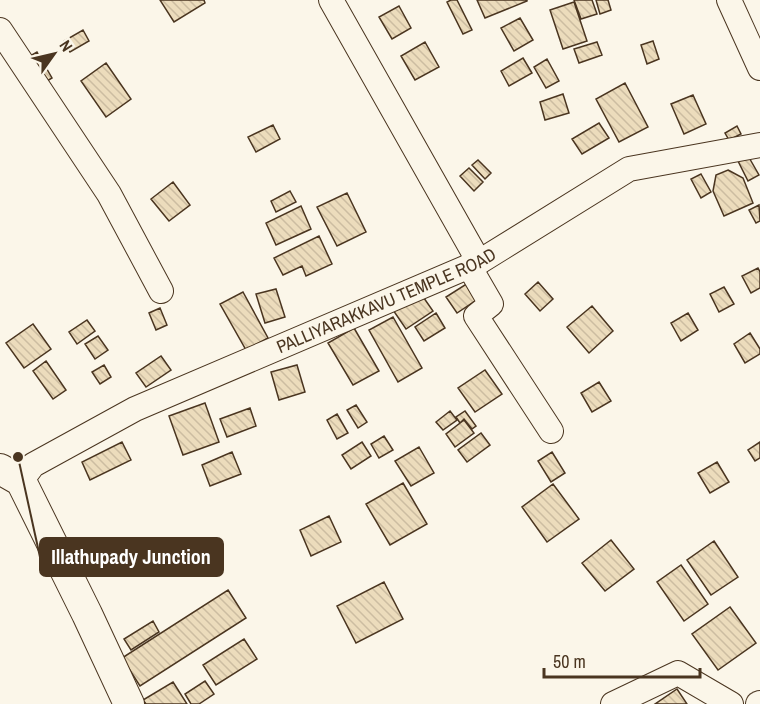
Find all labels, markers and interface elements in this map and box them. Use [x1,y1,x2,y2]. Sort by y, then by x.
north arrow [24,24,84,84]
text: N [55,36,78,56]
street label: PALLIYARAKKAVU TEMPLE ROAD [273,241,501,359]
callout: Illathupady Junction [40,538,223,576]
text: Illathupady Junction [51,543,211,570]
scale bar [544,641,700,679]
text: 50 m [553,649,586,674]

